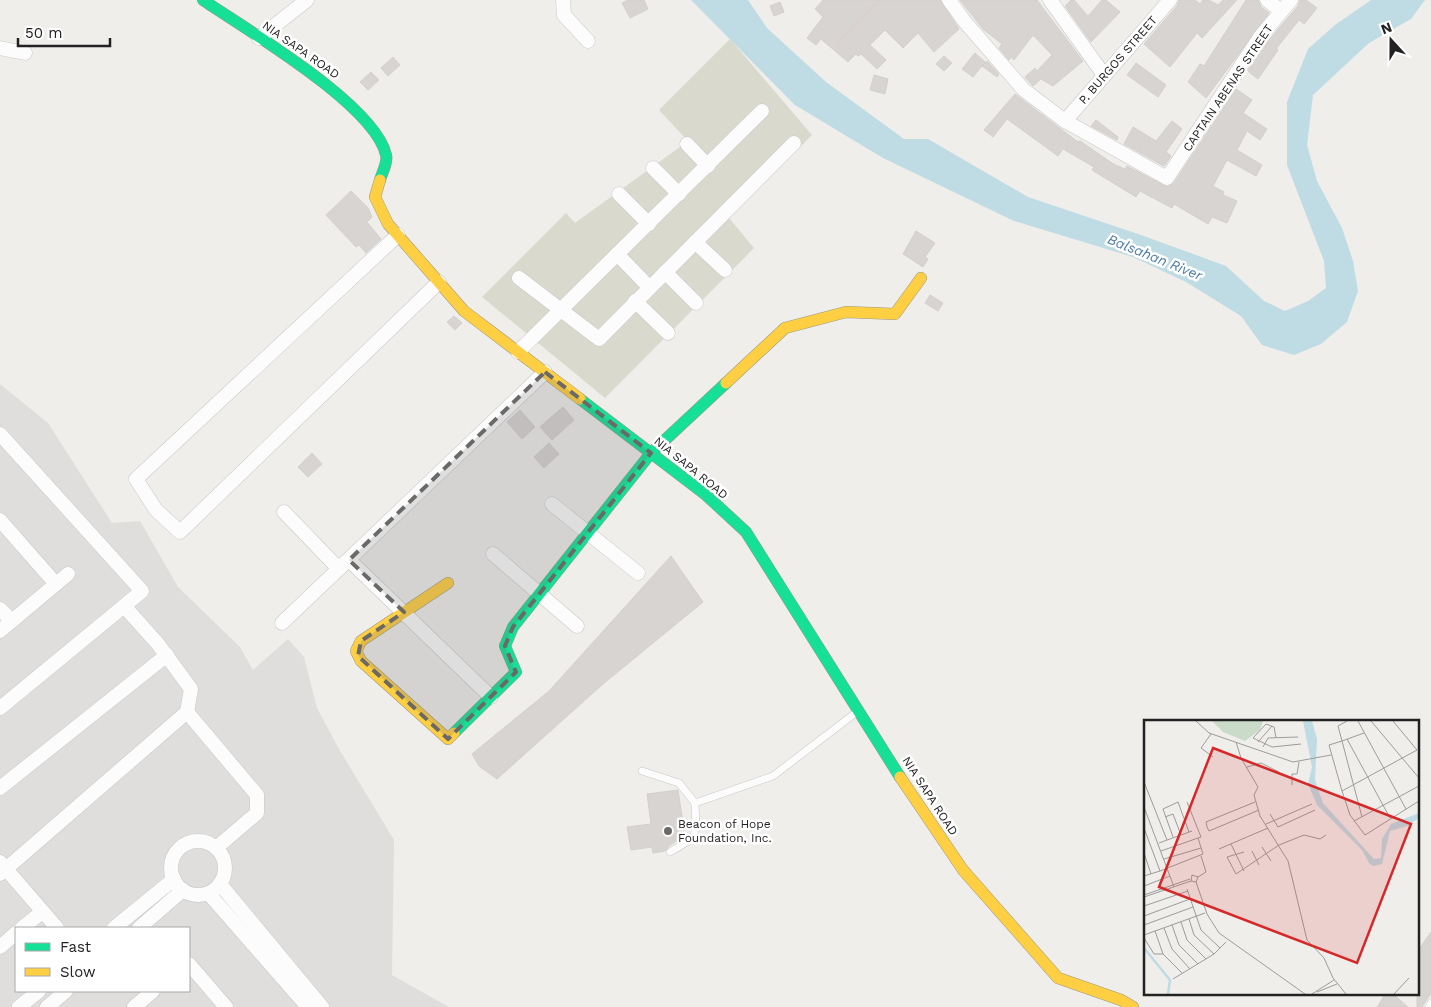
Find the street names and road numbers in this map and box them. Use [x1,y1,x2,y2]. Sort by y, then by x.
street label: P. BURGOS STREET [1076,13,1160,107]
street label: NIA SAPA ROAD [260,18,342,82]
street label: CAPTAIN ABENAS STREET [1180,22,1276,154]
street label: NIA SAPA ROAD [651,434,731,502]
street label: NIA SAPA ROAD [899,754,961,838]

